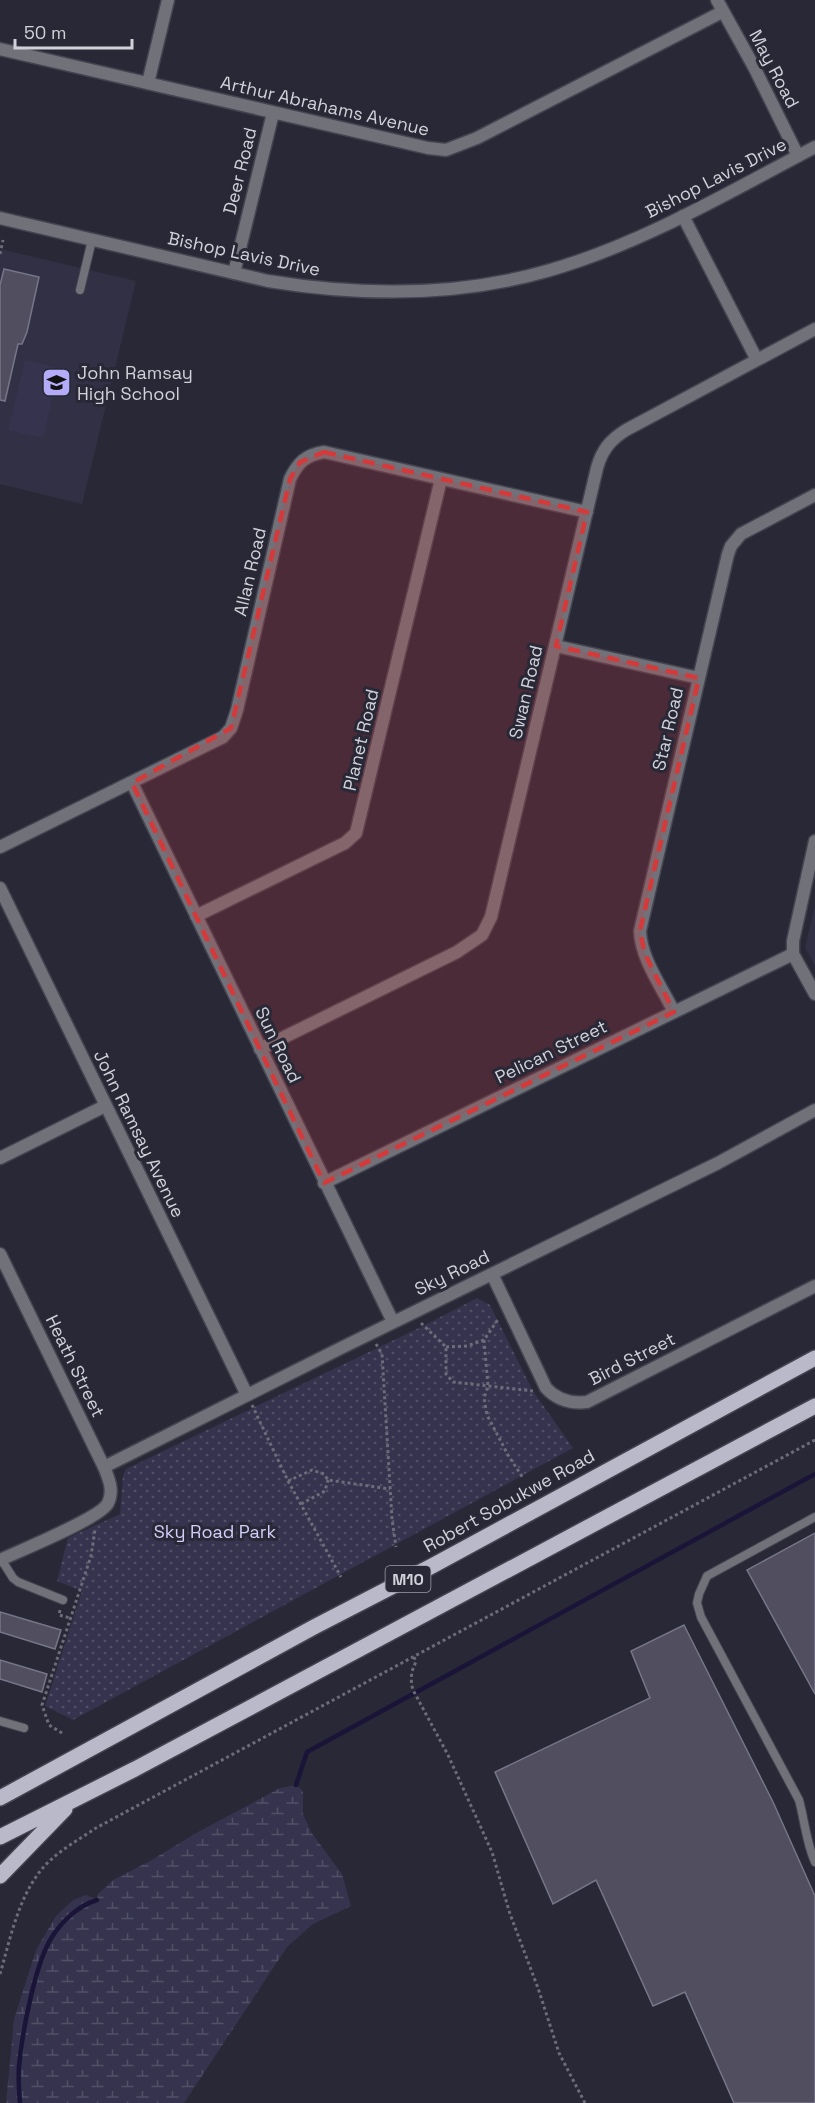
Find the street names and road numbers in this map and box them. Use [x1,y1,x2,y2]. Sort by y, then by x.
street label: May Road [744,26,805,112]
street label: Arthur Abrahams Avenue [218,70,432,141]
street label: Deer Road [218,125,261,217]
street label: Bishop Lavis Drive [641,132,790,223]
street label: Bishop Lavis Drive [166,226,322,281]
street label: Allan Road [228,525,271,618]
street label: Swan Road [504,643,547,741]
street label: Star Road [647,685,688,773]
street label: Planet Road [338,687,383,793]
street label: Sun Road [250,1003,307,1087]
street label: Pelican Street [491,1015,611,1089]
street label: John Ramsay Avenue [89,1046,190,1221]
street label: Sky Road [411,1245,493,1301]
street label: Heath Street [41,1311,110,1421]
street label: Bird Street [585,1327,679,1390]
street label: Robert Sobukwe Road [419,1444,599,1557]
road number: M10 [386,1566,430,1592]

